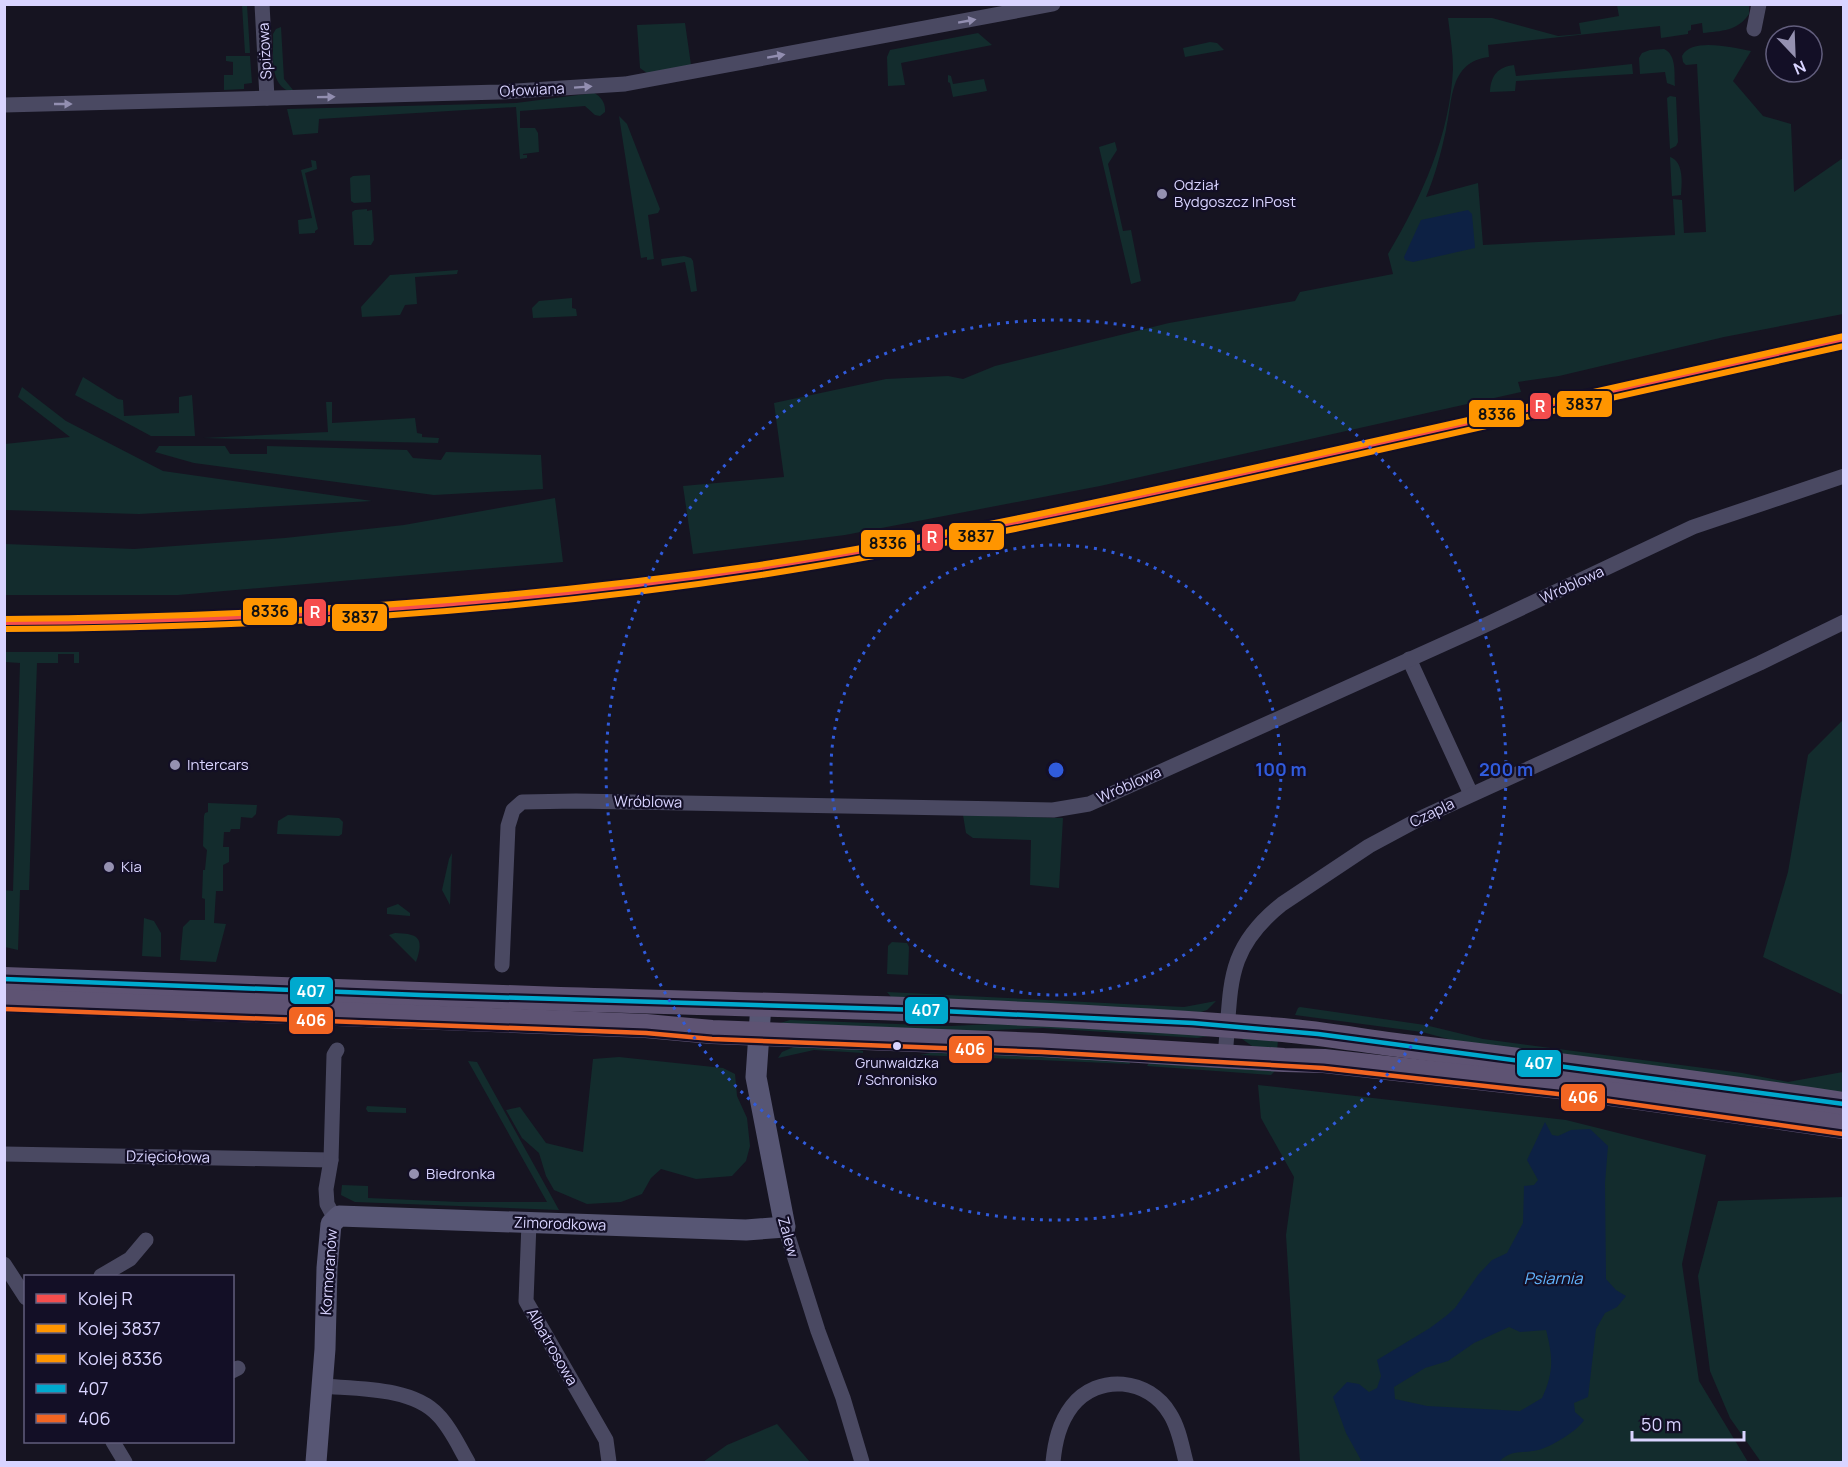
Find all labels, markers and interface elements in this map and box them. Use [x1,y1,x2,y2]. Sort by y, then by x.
one-way arrow [958,16,977,25]
street label: Spiżowa [253,22,276,80]
north arrow [1764,24,1824,84]
one-way arrow [766,52,785,61]
text: N [1790,55,1809,80]
street label: Ołowiana [499,77,565,102]
one-way arrow [574,82,593,92]
one-way arrow [316,92,335,101]
one-way arrow [53,99,72,109]
place label: Odział Bydgoszcz InPost [1174,174,1296,212]
marker: Odział Bydgoszcz InPost [1155,187,1169,201]
line badge: 3837 [1556,390,1613,418]
line badge: R [1529,392,1552,420]
text: 3837 [1566,393,1602,415]
text: R [1535,395,1545,417]
line badge: 8336 [1468,399,1525,428]
text: 8336 [1478,403,1516,425]
line badge: 3837 [948,522,1005,551]
line badge: R [921,523,944,552]
text: 3837 [958,525,994,547]
text: R [927,526,937,548]
line badge: 8336 [860,529,916,558]
text: 8336 [869,532,907,554]
street label: Wróblowa [1536,561,1607,609]
line badge: 8336 [242,597,298,626]
line badge: R [303,598,327,627]
text: 8336 [251,600,289,622]
text: R [310,601,320,623]
line badge: 3837 [331,603,388,632]
text: 3837 [342,606,378,628]
place label: Intercars [187,754,249,775]
text: 100 m [1255,757,1307,781]
text: 200 m [1479,757,1533,781]
marker: Intercars [168,758,182,772]
centre of rings [1046,760,1066,780]
street label: Wróblowa [1093,761,1164,808]
street label: Wróblowa [614,790,682,813]
street label: Czapla [1406,793,1458,832]
place label: Kia [121,856,142,877]
marker: Kia [102,860,116,874]
line badge: 407 [289,976,334,1005]
text: 407 [297,980,325,1002]
line badge: 407 [904,996,949,1025]
text: 407 [912,999,940,1021]
line badge: 406 [288,1006,334,1035]
text: 406 [296,1009,326,1031]
line badge: 406 [948,1035,993,1064]
text: 406 [955,1038,985,1060]
marker: Grunwaldzka / Schronisko [891,1040,903,1052]
line badge: 407 [1516,1049,1562,1078]
text: 407 [1525,1052,1553,1074]
place label: Grunwaldzka / Schronisko [855,1053,939,1089]
line badge: 406 [1560,1083,1606,1112]
text: 406 [1568,1086,1598,1108]
street label: Dzięciołowa [126,1145,210,1168]
place label: Biedronka [426,1163,495,1184]
marker: Biedronka [407,1167,421,1181]
street label: Zimorodkowa [513,1211,607,1236]
street label: Zalew [773,1214,804,1260]
street label: Kormoranów [315,1228,342,1316]
water label: Psiarnia [1524,1267,1583,1289]
legend [24,1275,234,1443]
text: Kolej R [78,1286,133,1310]
street label: Albatrosowa [522,1304,583,1389]
text: Kolej 3837 [78,1316,161,1340]
text: Kolej 8336 [78,1346,163,1370]
text: 407 [78,1376,109,1400]
scale bar [1632,1404,1744,1442]
text: 406 [78,1406,111,1430]
text: 50 m [1641,1412,1681,1436]

